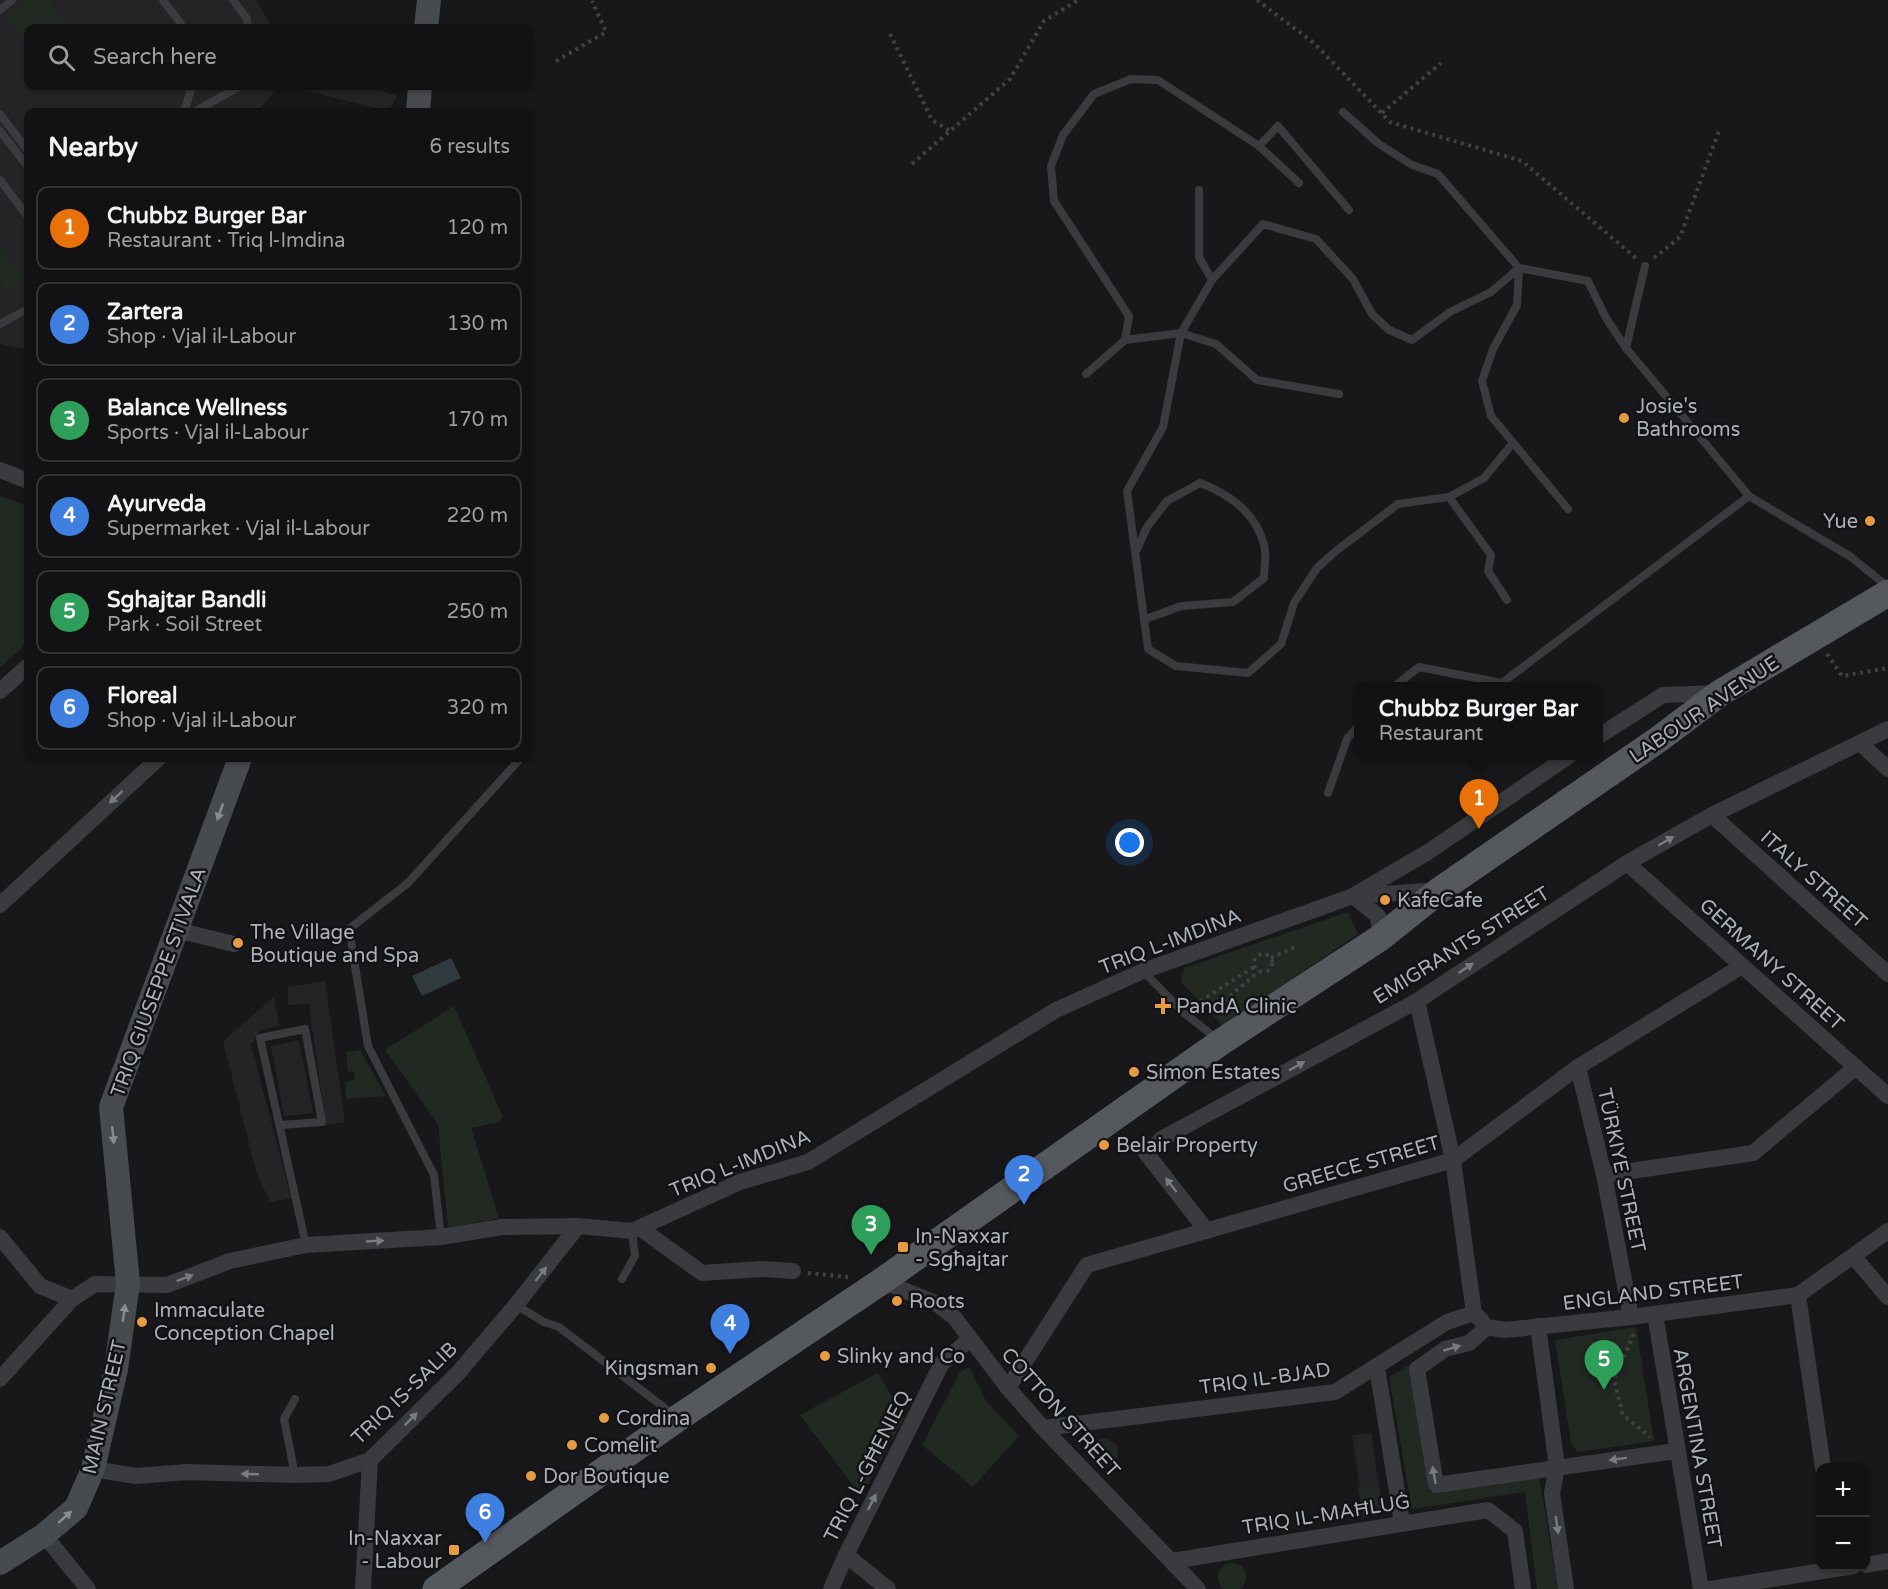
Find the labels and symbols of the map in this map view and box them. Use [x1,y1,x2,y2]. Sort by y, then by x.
place label: Josie's Bathrooms [1636,395,1740,442]
marker: Josie's Bathrooms [1617,411,1631,425]
place label: Yue [1823,510,1858,534]
marker: Yue [1863,514,1877,528]
street label: LABOUR AVENUE [1625,651,1784,769]
pin: 1 [1460,780,1498,829]
one-way arrow [109,790,124,804]
one-way arrow [215,804,225,822]
street label: ITALY STREET [1755,826,1872,934]
your location [1115,828,1144,857]
one-way arrow [1658,836,1675,846]
street label: TRIQ GIUSEPPE STIVALA [106,864,212,1101]
street label: EMIGRANTS STREET [1369,882,1554,1010]
place label: KafeCafe [1397,889,1483,913]
marker: KafeCafe [1378,893,1392,907]
street label: GERMANY STREET [1694,894,1849,1036]
street label: TRIQ L-IMDINA [1096,904,1245,980]
place label: The Village Boutique and Spa [250,921,419,968]
marker: The Village Boutique and Spa [231,936,245,950]
one-way arrow [1458,963,1474,974]
place label: PandA Clinic [1176,995,1297,1019]
marker: PandA Clinic [1154,997,1172,1015]
place label: Simon Estates [1146,1061,1280,1085]
one-way arrow [1289,1061,1306,1071]
marker: Simon Estates [1127,1065,1141,1079]
street label: TÜRKIYE STREET [1592,1086,1651,1254]
one-way arrow [108,1125,118,1144]
street label: TRIQ L-IMDINA [666,1125,814,1203]
street label: GREECE STREET [1280,1131,1443,1199]
place label: Belair Property [1116,1134,1258,1158]
marker: Belair Property [1097,1138,1111,1152]
pin: 2 [1004,1156,1044,1205]
one-way arrow [1165,1177,1178,1193]
pin: 3 [852,1206,890,1255]
place label: In-Naxxar - Sgħajtar [915,1225,1009,1272]
one-way arrow [366,1236,385,1245]
marker: In-Naxxar - Sgħajtar [896,1240,910,1254]
one-way arrow [534,1266,546,1281]
street label: ENGLAND STREET [1561,1270,1745,1316]
one-way arrow [176,1273,194,1282]
place label: Roots [909,1290,965,1314]
marker: Roots [890,1294,904,1308]
place label: Immaculate Conception Chapel [154,1299,335,1346]
one-way arrow [119,1303,129,1322]
pin: 4 [710,1304,750,1354]
marker: Immaculate Conception Chapel [135,1315,149,1329]
street label: TRIQ IS-SALIB [347,1337,463,1450]
street label: MAIN STREET [78,1338,132,1477]
pin: 5 [1584,1340,1624,1390]
street label: COTTON STREET [996,1343,1125,1482]
one-way arrow [1443,1343,1461,1352]
place label: Slinky and Co [837,1345,965,1369]
street label: ARGENTINA STREET [1668,1346,1726,1550]
marker: Slinky and Co [818,1349,832,1363]
place label: Kingsman [604,1357,699,1381]
street label: TRIQ IL-BJAD [1198,1358,1332,1400]
marker: Kingsman [704,1361,718,1375]
street label: TRIQ L-GĦENIEQ [819,1387,917,1546]
place label: Cordina [616,1407,690,1431]
marker: Cordina [597,1411,611,1425]
one-way arrow [404,1412,419,1426]
place label: Comelit [584,1434,657,1458]
marker: Comelit [565,1438,579,1452]
one-way arrow [1609,1454,1628,1463]
place label: Dor Boutique [543,1465,670,1489]
one-way arrow [1430,1465,1439,1484]
one-way arrow [241,1469,260,1478]
marker: Dor Boutique [524,1469,538,1483]
street label: TRIQ IL-MAĦLUĠ [1240,1489,1412,1540]
pin: 6 [466,1494,504,1543]
one-way arrow [867,1494,877,1511]
one-way arrow [57,1511,72,1524]
one-way arrow [1552,1515,1561,1534]
place label: In-Naxxar - Labour [348,1527,442,1574]
marker: In-Naxxar - Labour [447,1543,461,1557]

